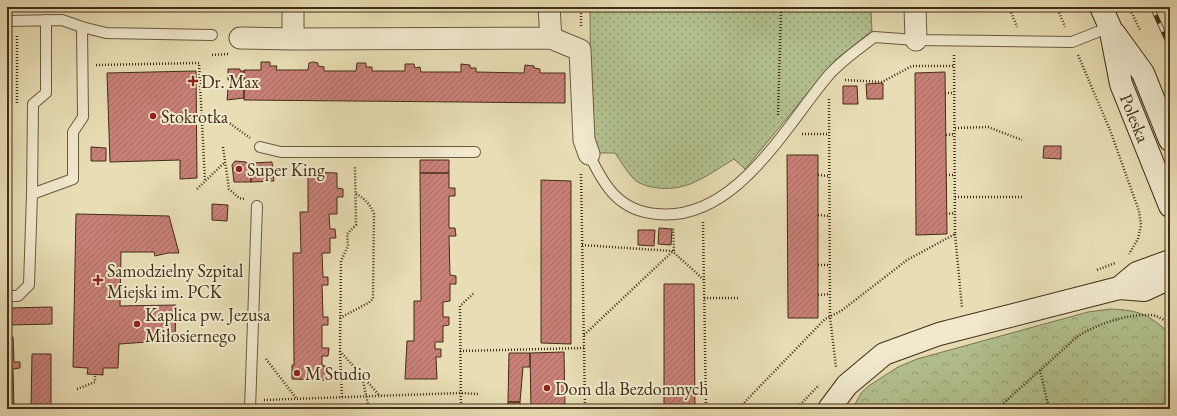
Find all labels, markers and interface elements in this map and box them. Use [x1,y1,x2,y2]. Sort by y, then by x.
place label: Dr. Max [201,70,259,93]
marker: Dr. Max [188,76,198,86]
street label: Poleska [1115,90,1155,146]
place label: Stokrotka [161,105,229,128]
marker: Stokrotka [148,111,158,121]
place label: Super King [247,158,325,181]
marker: Super King [234,164,244,174]
place label: Samodzielny Szpital Miejski im. PCK [107,259,243,303]
marker: Samodzielny Szpital Miejski im. PCK [92,274,104,286]
place label: Kaplica pw. Jezusa Miłosiernego [145,303,271,347]
marker: Kaplica pw. Jezusa Miłosiernego [132,319,142,329]
place label: M Studio [305,362,371,385]
marker: M Studio [292,368,302,378]
place label: Dom dla Bezdomnych [555,377,709,400]
marker: Dom dla Bezdomnych [542,383,552,393]

